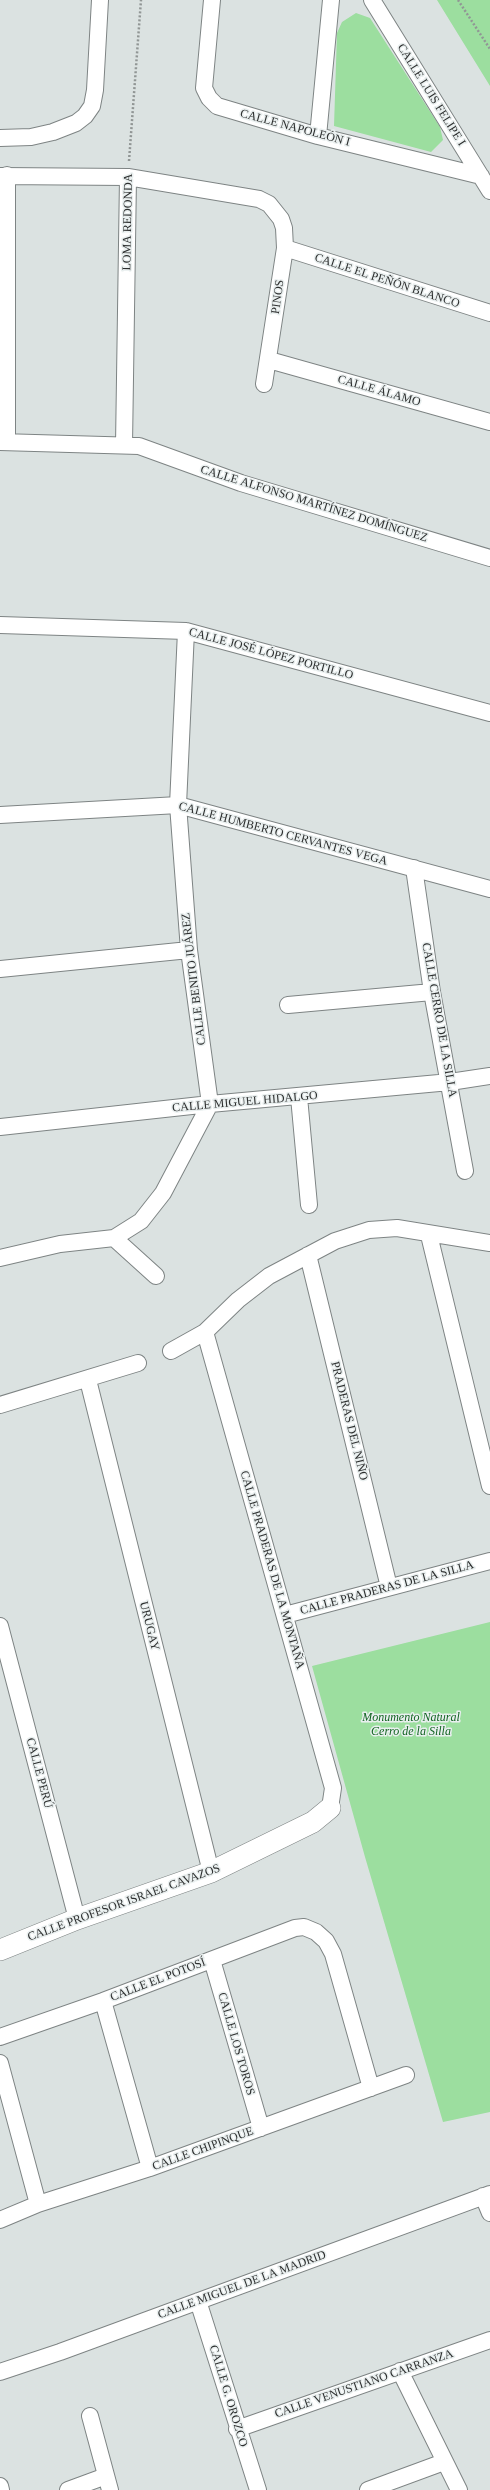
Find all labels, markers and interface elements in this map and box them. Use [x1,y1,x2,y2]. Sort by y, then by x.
street label: CALLE LUIS FELIPE I [394,41,468,149]
street label: CALLE NAPOLEÓN I [238,106,352,150]
street label: LOMA REDONDA [120,173,136,271]
street label: CALLE EL PEÑÓN BLANCO [313,251,461,311]
street label: PINOS [268,279,288,315]
street label: CALLE ÁLAMO [336,372,422,410]
street label: CALLE ALFONSO MARTÍNEZ DOMÍNGUEZ [199,462,429,546]
street label: CALLE JOSÉ LÓPEZ PORTILLO [187,625,355,683]
street label: CALLE HUMBERTO CERVANTES VEGA [177,799,389,869]
street label: CALLE BENITO JUÁREZ [179,912,209,1046]
street label: CALLE CERRO DE LA SILLA [418,942,460,1098]
street label: CALLE MIGUEL HIDALGO [172,1088,318,1116]
street label: PRADERAS DEL NIÑO [327,1360,371,1482]
street label: CALLE PRADERAS DE LA MONTAÑA [237,1469,307,1671]
street label: CALLE PRADERAS DE LA SILLA [299,1558,475,1618]
street label: URUGAY [136,1600,162,1652]
park label: Monumento Natural Cerro de la Silla [362,1711,460,1739]
street label: CALLE PERÚ [23,1736,55,1810]
street label: CALLE PROFESOR ISRAEL CAVAZOS [26,1861,222,1945]
street label: CALLE EL POTOSÍ [108,1955,208,2005]
street label: CALLE LOS TOROS [214,1991,258,2097]
street label: CALLE CHIPINQUE [151,2124,255,2174]
street label: CALLE MIGUEL DE LA MADRID [156,2248,328,2322]
street label: CALLE G. OROZCO [206,2343,250,2449]
street label: CALLE VENUSTIANO CARRANZA [273,2347,455,2421]

